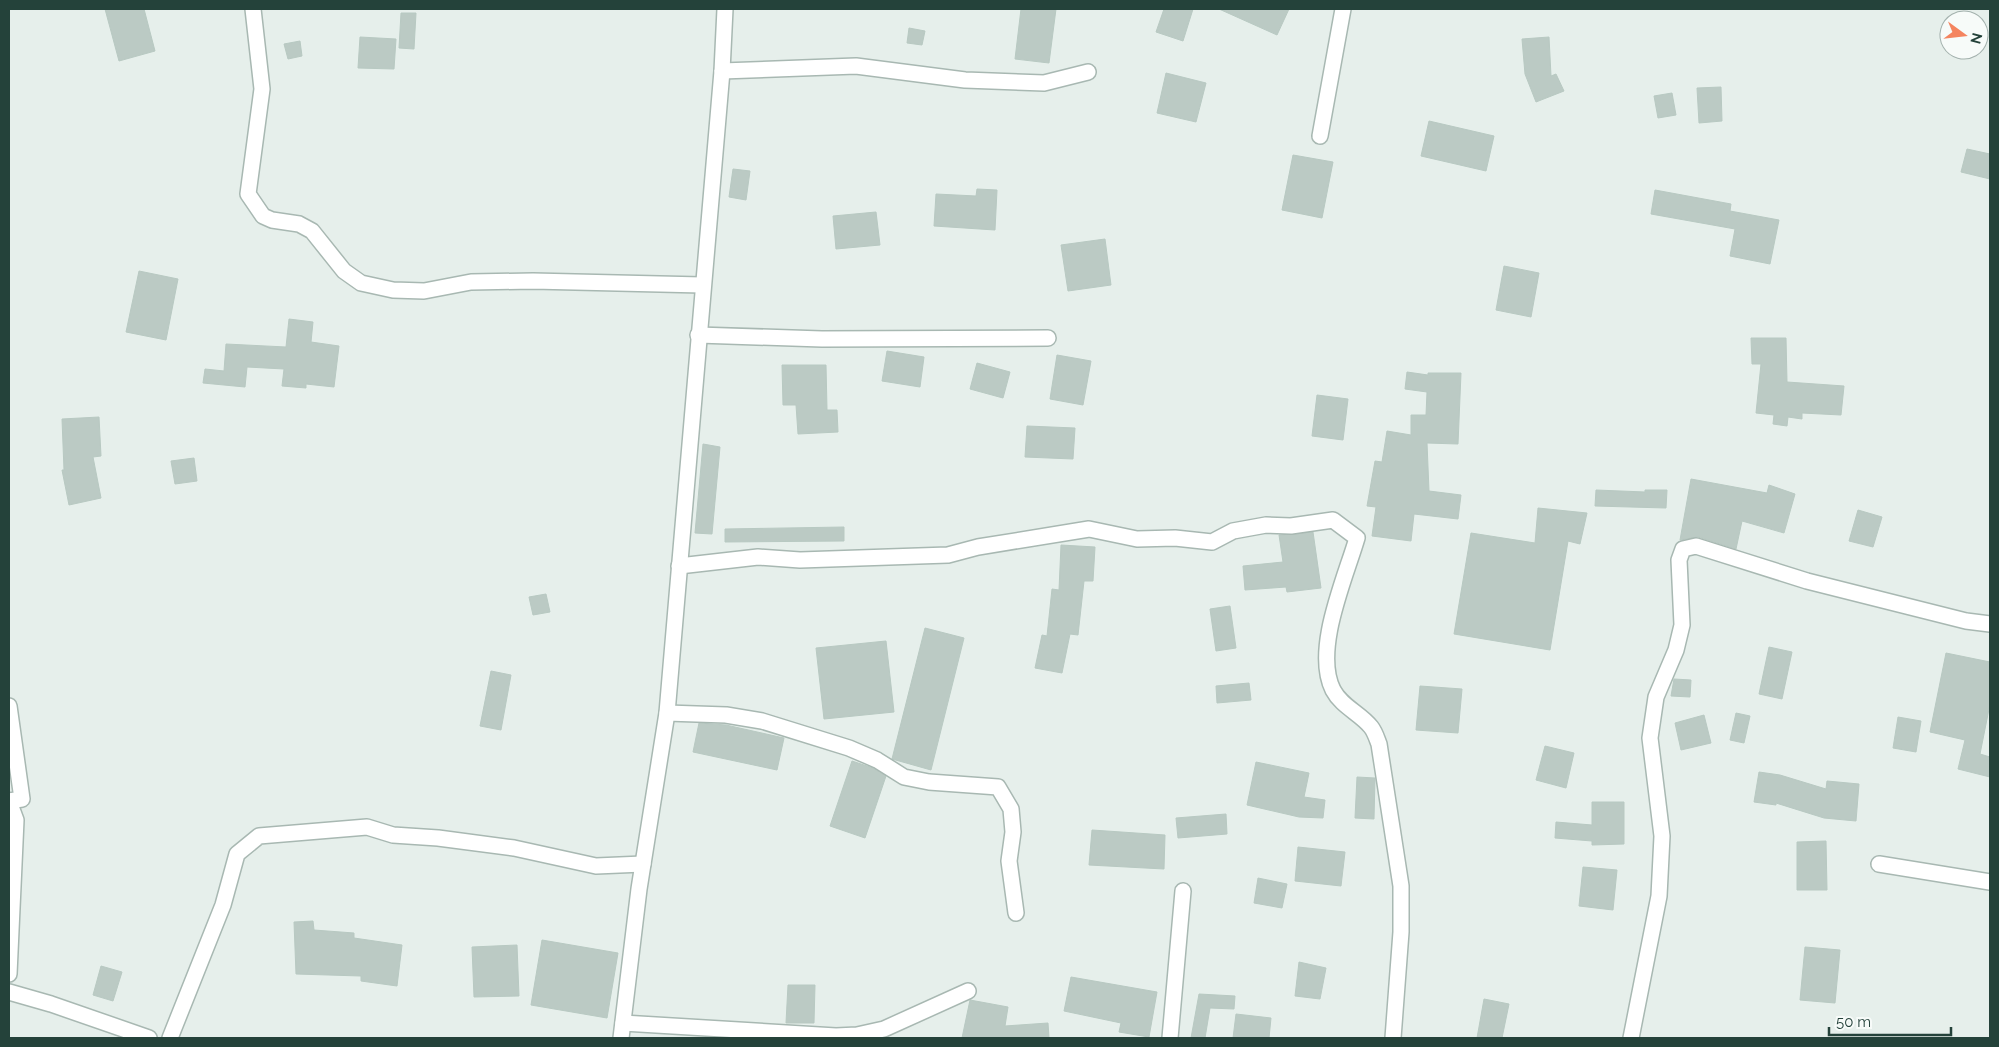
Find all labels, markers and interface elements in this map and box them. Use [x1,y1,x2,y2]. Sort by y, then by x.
north arrow [1939,10,1989,60]
text: N [1967,31,1986,46]
scale bar [1829,1004,1952,1036]
text: 50 m [1836,1013,1871,1031]

